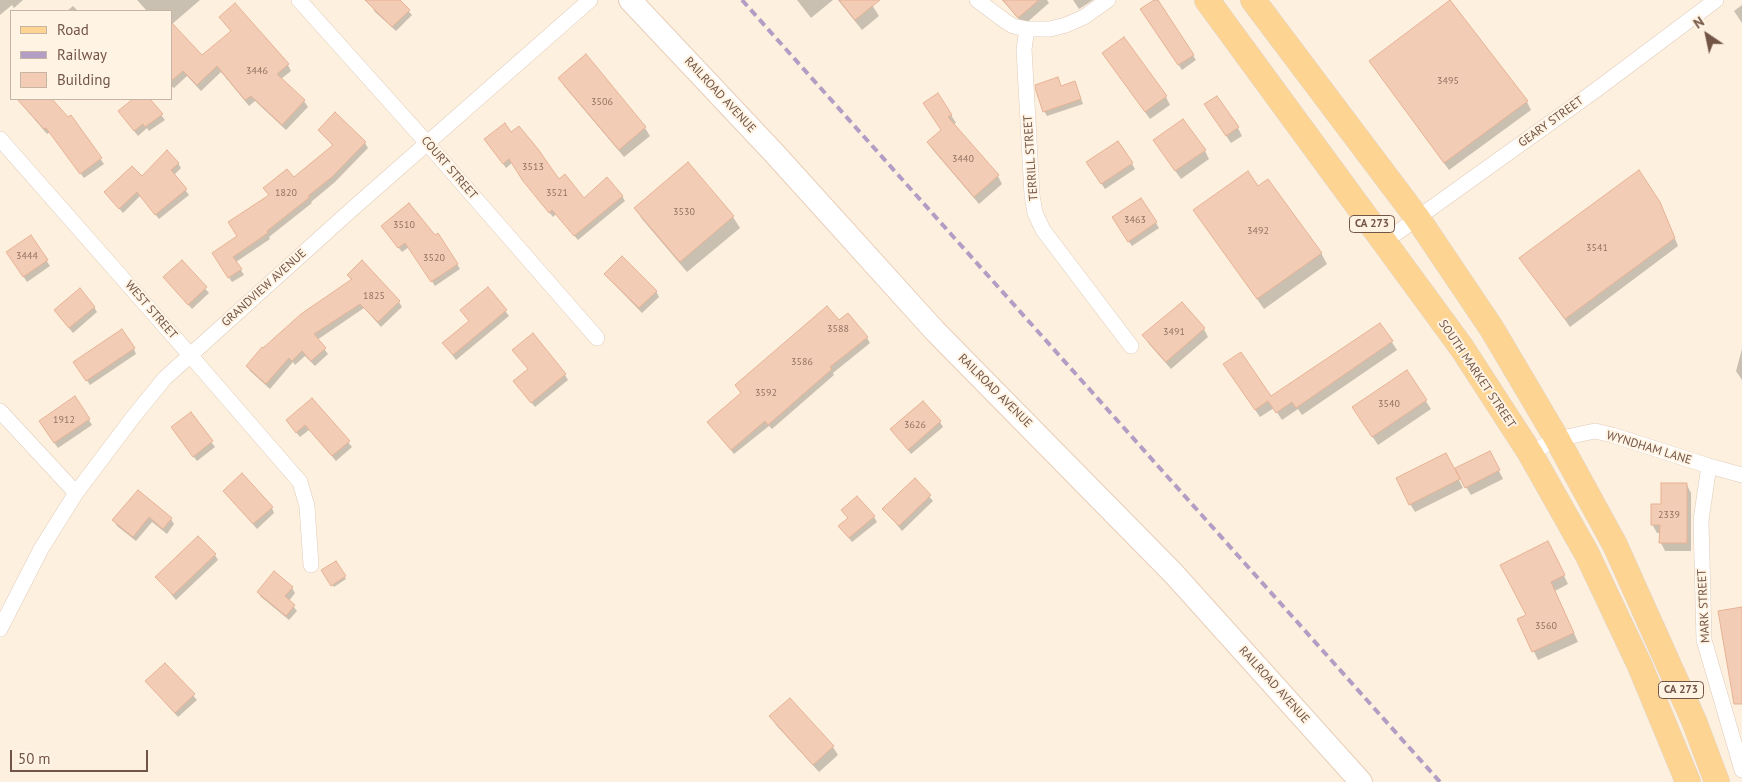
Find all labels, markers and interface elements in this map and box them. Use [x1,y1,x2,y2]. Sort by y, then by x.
legend [10,10,172,100]
north arrow [1682,10,1732,60]
text: N [1690,13,1707,33]
text: Road [57,20,89,39]
text: Railway [57,45,107,64]
street label: RAILROAD AVENUE [681,54,759,136]
house number: 3446 [246,65,268,77]
text: Building [57,70,111,89]
house number: 3495 [1437,75,1459,87]
street label: GEARY STREET [1516,94,1586,150]
house number: 3506 [591,96,613,108]
street label: TERRILL STREET [1021,115,1041,201]
street label: COURT STREET [418,134,480,202]
house number: 3440 [952,153,974,165]
house number: 3513 [522,161,544,173]
house number: 1820 [275,187,297,199]
house number: 3521 [546,187,568,199]
house number: 3530 [673,206,695,218]
house number: 3463 [1124,214,1146,226]
road number: CA 273 [1350,215,1394,232]
house number: 3510 [393,219,415,231]
house number: 3492 [1247,225,1269,237]
house number: 3541 [1586,242,1608,254]
street label: GRANDVIEW AVENUE [219,246,309,330]
house number: 3444 [16,250,38,262]
house number: 3520 [423,252,445,264]
street label: WEST STREET [122,278,180,342]
house number: 1825 [363,290,385,302]
street label: SOUTH MARKET STREET [1435,317,1519,431]
house number: 3588 [827,323,849,335]
house number: 3491 [1163,326,1185,338]
street label: RAILROAD AVENUE [955,351,1035,431]
house number: 3586 [791,356,813,368]
house number: 3592 [755,387,777,399]
house number: 3540 [1378,398,1400,410]
house number: 1912 [53,414,75,426]
house number: 3626 [904,419,926,431]
street label: WYNDHAM LANE [1605,428,1693,468]
house number: 2339 [1658,509,1680,521]
street label: MARK STREET [1695,569,1713,643]
house number: 3560 [1535,620,1557,632]
street label: RAILROAD AVENUE [1236,644,1312,726]
road number: CA 273 [1658,682,1704,698]
scale bar [12,740,150,772]
text: 50 m [18,749,51,768]

